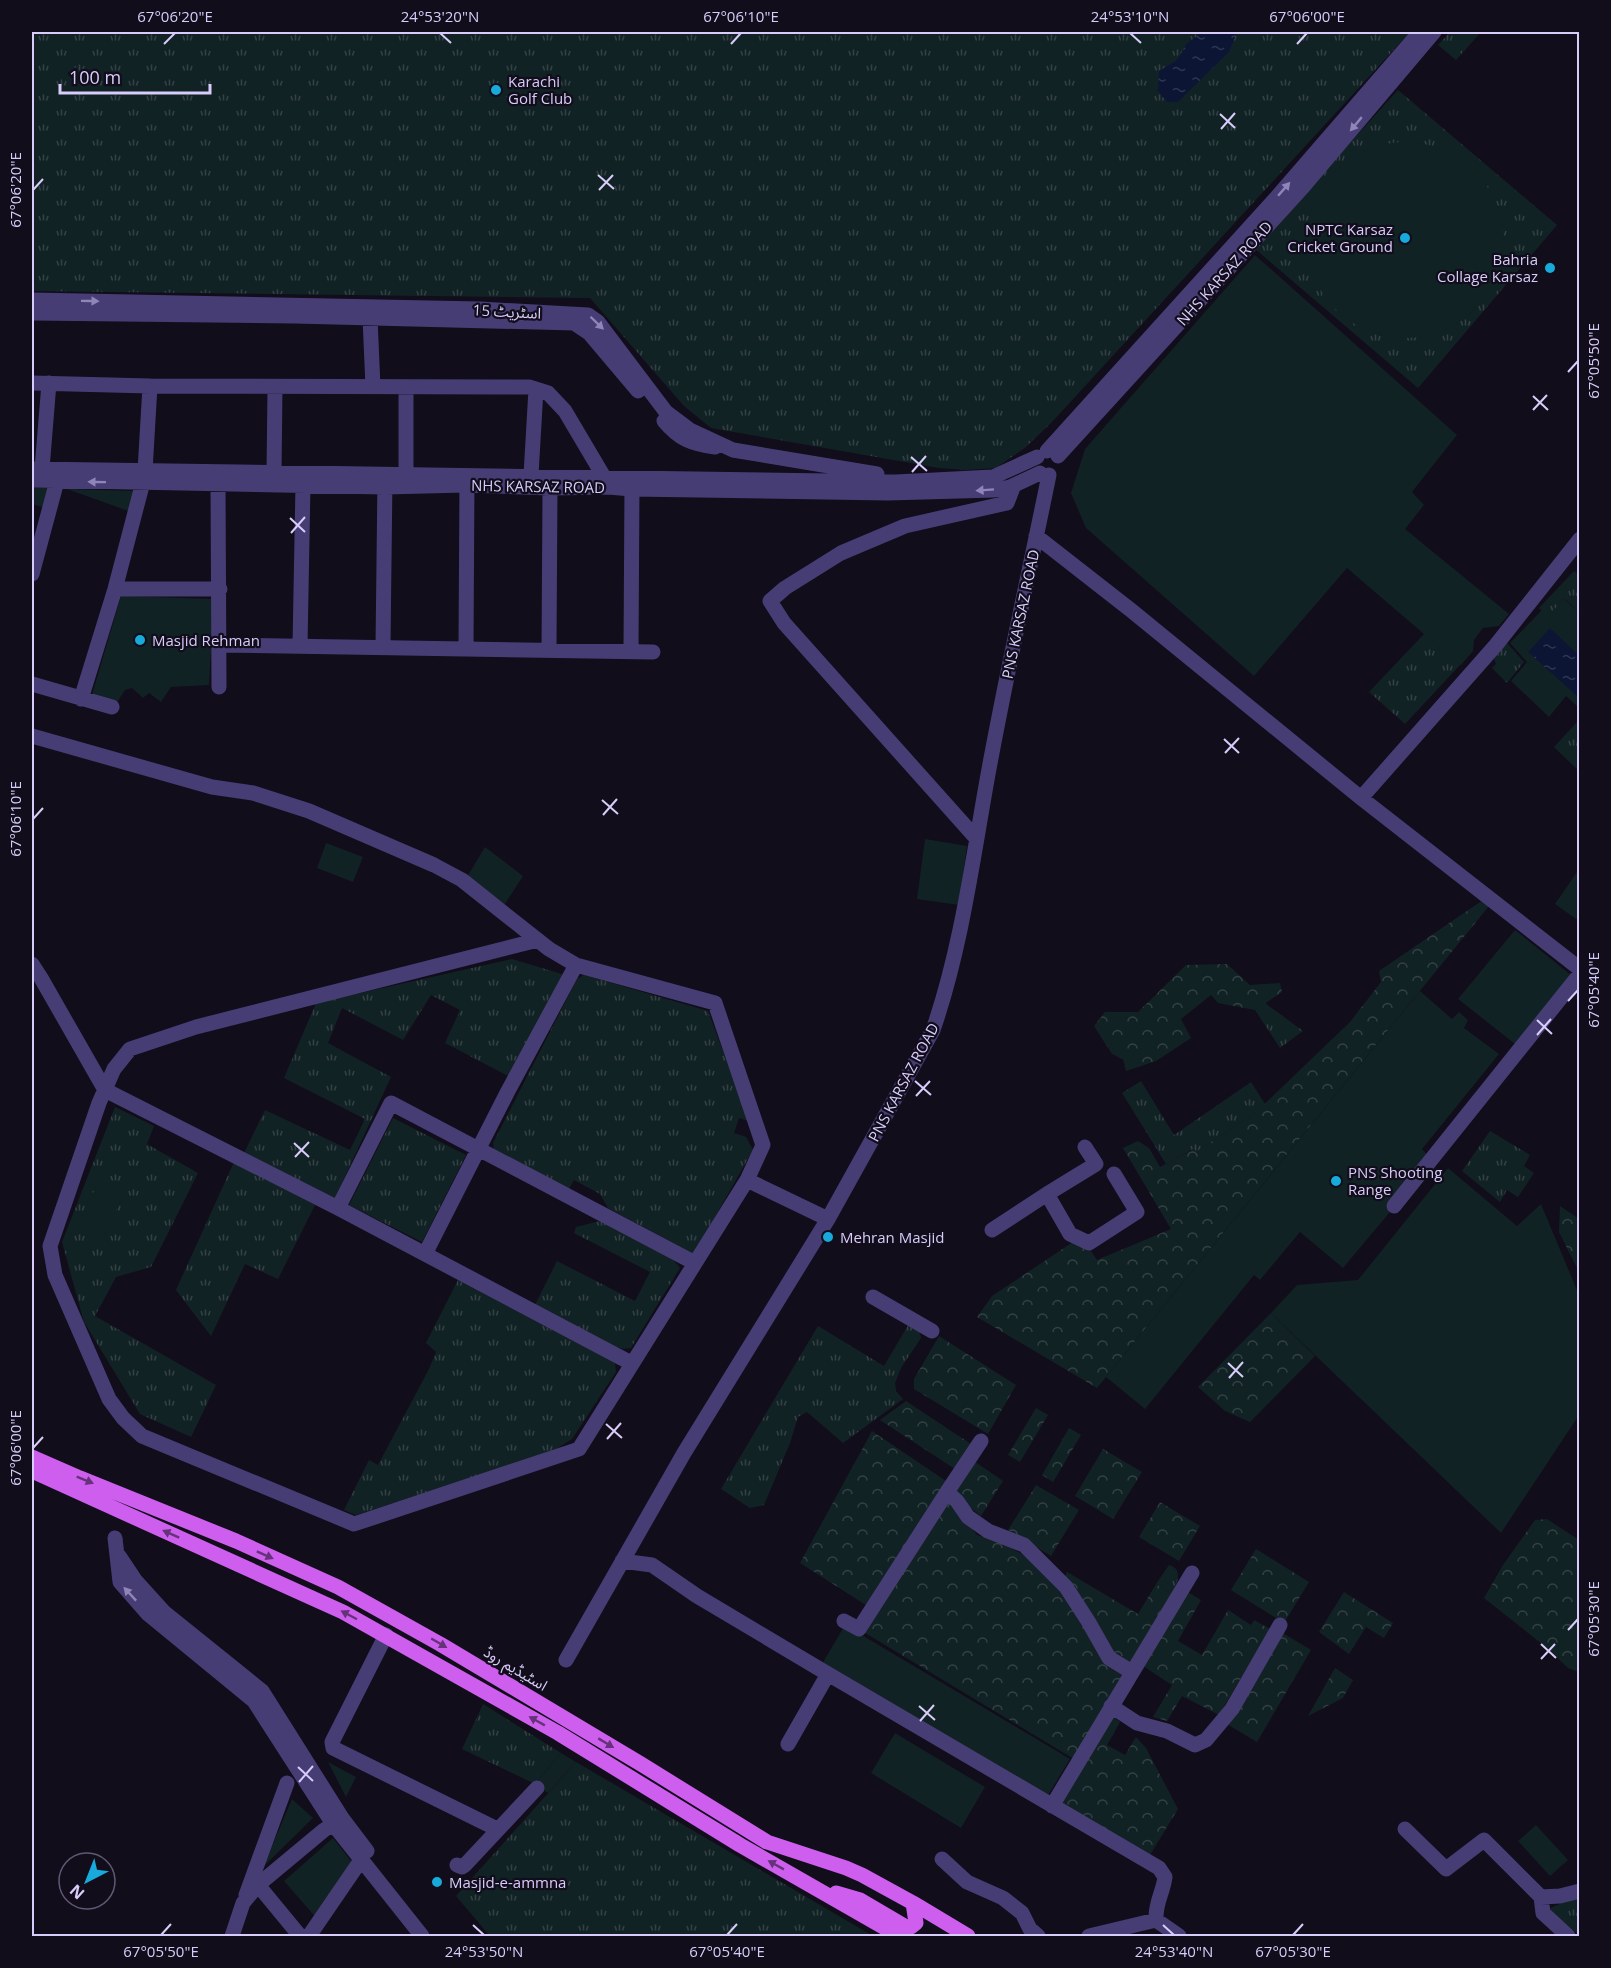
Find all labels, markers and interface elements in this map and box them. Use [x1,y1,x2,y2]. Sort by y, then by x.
text: 67°06'20"E [137,6,213,26]
text: 24°53'20"N [401,6,479,26]
text: 67°06'10"E [703,6,779,26]
text: 24°53'10"N [1091,6,1169,26]
text: 67°06'00"E [1269,6,1345,26]
scale bar [60,57,210,95]
text: 100 m [69,65,121,89]
place label: Karachi Golf Club [508,71,572,108]
marker: Karachi Golf Club [489,83,503,97]
one-way arrow [1349,116,1362,132]
text: 67°06'20"E [5,152,25,228]
one-way arrow [1277,181,1290,197]
street label: NHS KARSAZ ROAD [1172,217,1276,329]
place label: NPTC Karsaz Cricket Ground [1287,219,1393,256]
marker: NPTC Karsaz Cricket Ground [1398,231,1412,245]
place label: Bahria Collage Karsaz [1437,249,1538,286]
marker: Bahria Collage Karsaz [1543,261,1557,275]
one-way arrow [80,296,99,306]
street label: اسٹریٹ 15 [472,299,542,323]
one-way arrow [589,315,603,329]
text: 67°05'50"E [1583,323,1603,399]
street label: NHS KARSAZ ROAD [471,475,605,497]
one-way arrow [88,477,107,487]
one-way arrow [976,485,995,495]
street label: PNS KARSAZ ROAD [997,547,1043,681]
place label: Masjid Rehman [152,630,260,650]
marker: Masjid Rehman [133,633,147,647]
text: 67°06'10"E [5,781,25,857]
text: 67°05'40"E [1583,952,1603,1028]
street label: PNS KARSAZ ROAD [863,1019,943,1145]
place label: PNS Shooting Range [1348,1162,1442,1199]
marker: PNS Shooting Range [1329,1174,1343,1188]
place label: Mehran Masjid [840,1227,944,1247]
marker: Mehran Masjid [821,1230,835,1244]
text: 67°06'00"E [5,1410,25,1486]
one-way arrow [76,1476,94,1485]
one-way arrow [163,1530,180,1539]
one-way arrow [257,1550,274,1559]
text: 67°05'30"E [1583,1581,1603,1657]
one-way arrow [124,1587,137,1602]
one-way arrow [340,1610,357,1620]
one-way arrow [431,1638,448,1648]
street label: اسٹیڈیم روڈ [480,1641,551,1696]
one-way arrow [528,1716,545,1726]
one-way arrow [598,1737,614,1748]
north arrow [57,1851,117,1911]
one-way arrow [768,1860,784,1871]
place label: Masjid-e-ammna [449,1872,566,1892]
marker: Masjid-e-ammna [430,1875,444,1889]
text: N [65,1880,89,1905]
text: 67°05'50"E [123,1941,199,1961]
text: 24°53'50"N [445,1941,523,1961]
text: 67°05'40"E [689,1941,765,1961]
text: 24°53'40"N [1135,1941,1213,1961]
text: 67°05'30"E [1255,1941,1331,1961]

